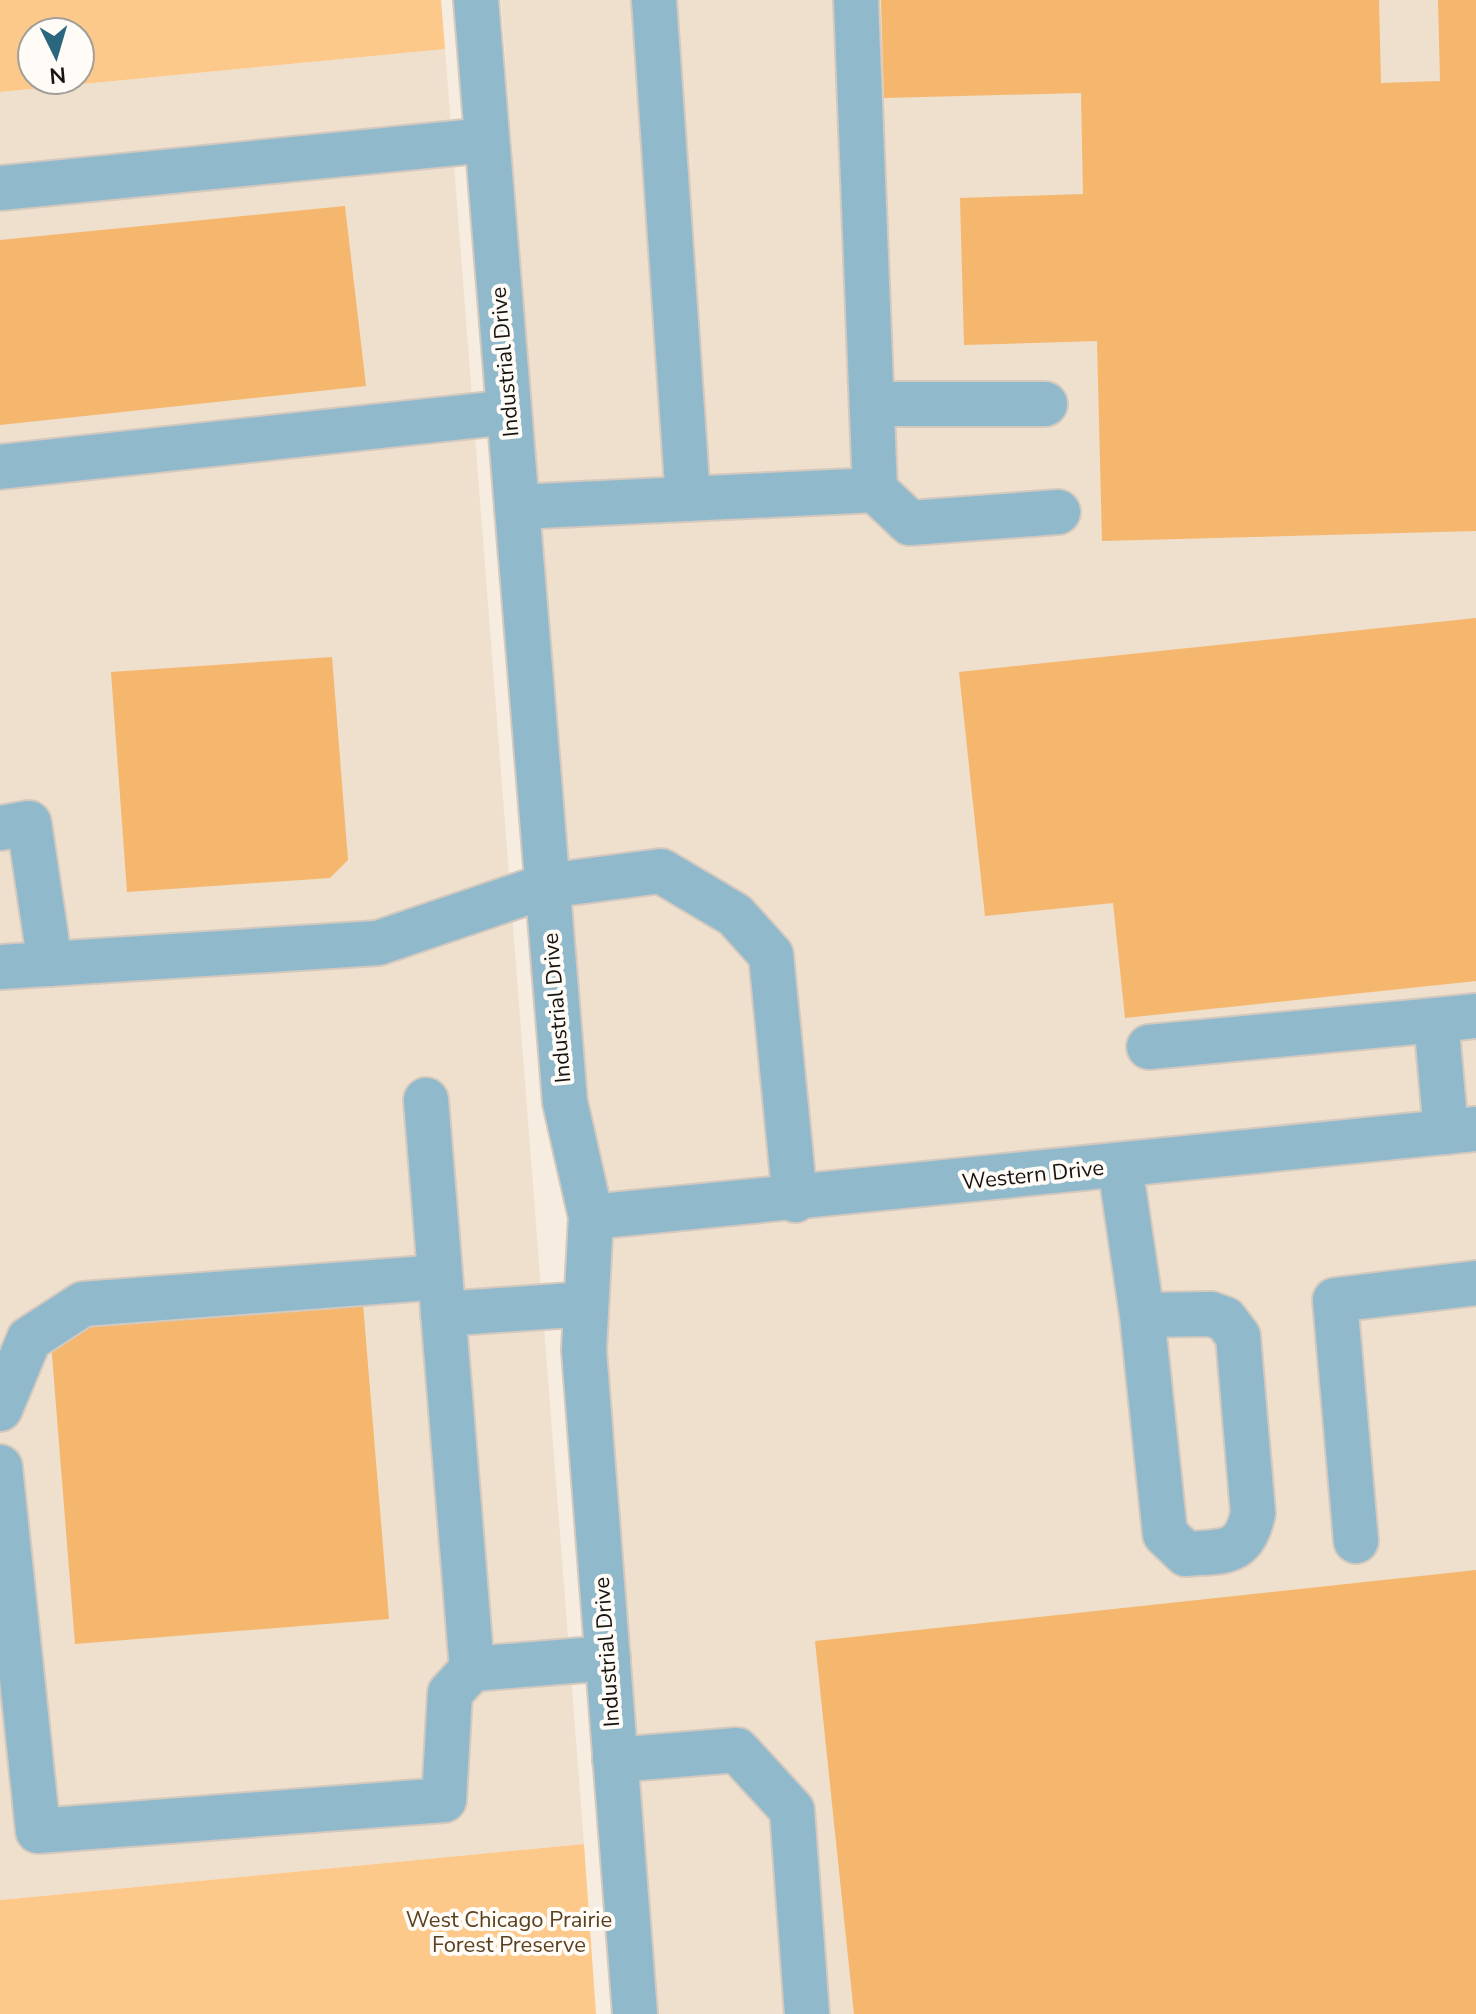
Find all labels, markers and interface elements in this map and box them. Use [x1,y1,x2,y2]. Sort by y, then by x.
north arrow [16,16,96,96]
text: N [48,59,67,91]
street label: Industrial Drive [484,286,526,438]
street label: Industrial Drive [536,932,578,1084]
street label: Western Drive [961,1153,1105,1197]
street label: Industrial Drive [587,1576,627,1728]
park label: West Chicago Prairie Forest Preserve [406,1905,612,1960]

